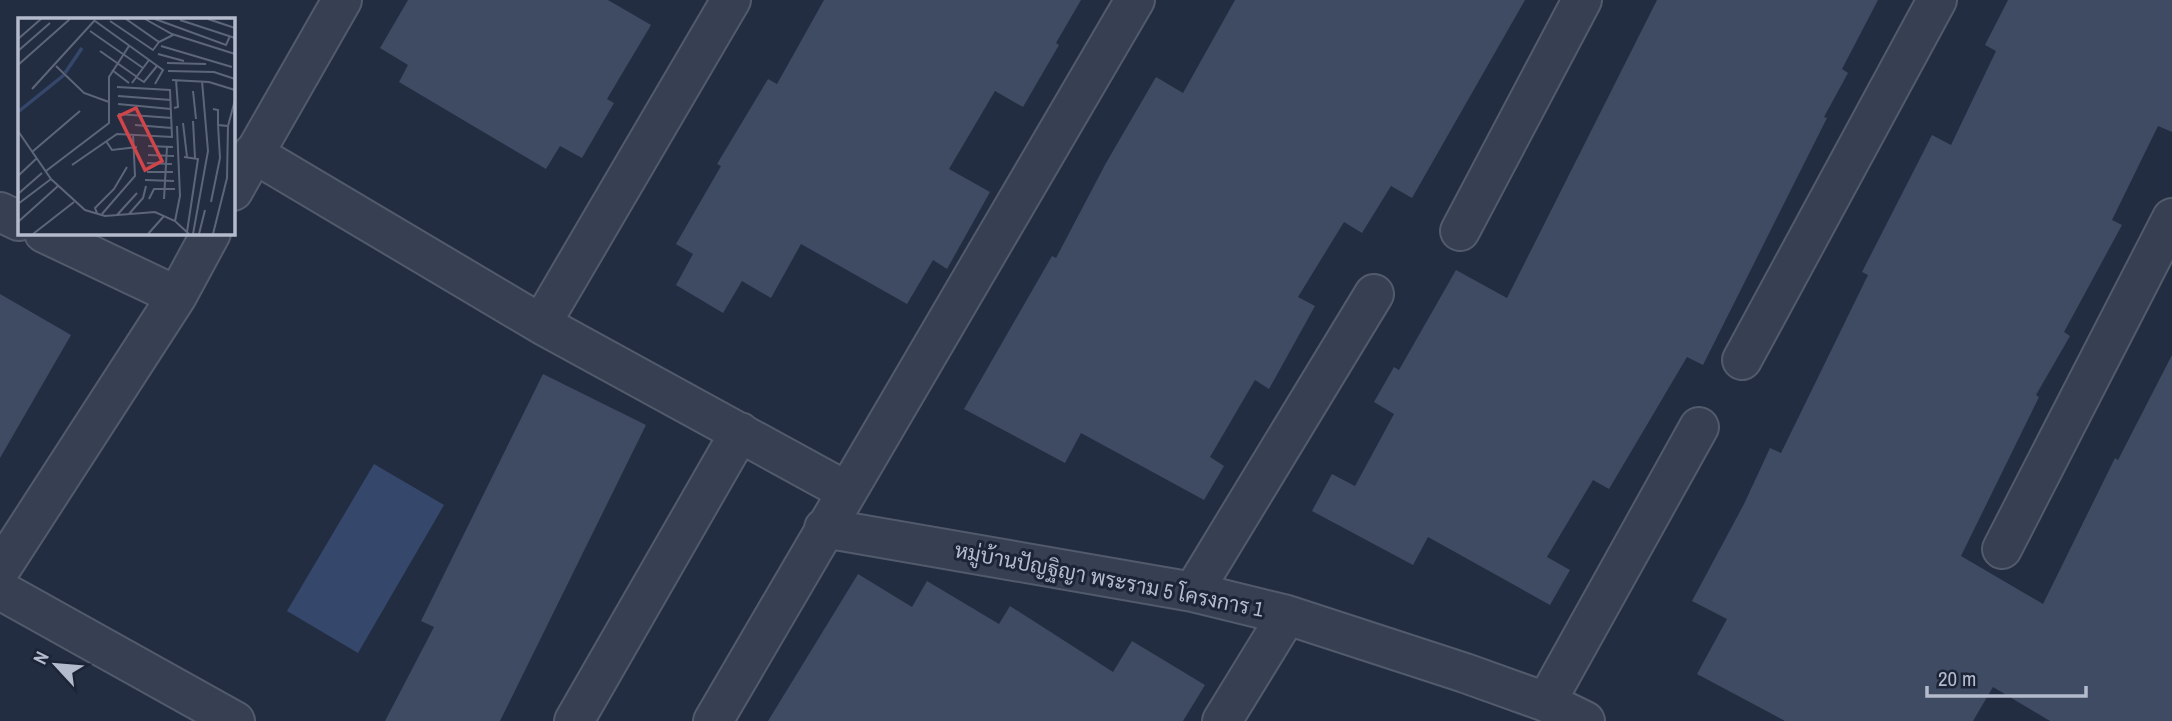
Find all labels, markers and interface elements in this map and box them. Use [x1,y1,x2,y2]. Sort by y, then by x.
inset map [18,18,234,234]
street label: หมู่บ้านปัญฐิญา พระราม 5 โครงการ 1 [952,535,1267,625]
north arrow [21,630,91,700]
text: N [27,647,55,668]
scale bar [1927,654,2086,698]
text: 20 m [1938,664,1976,693]

